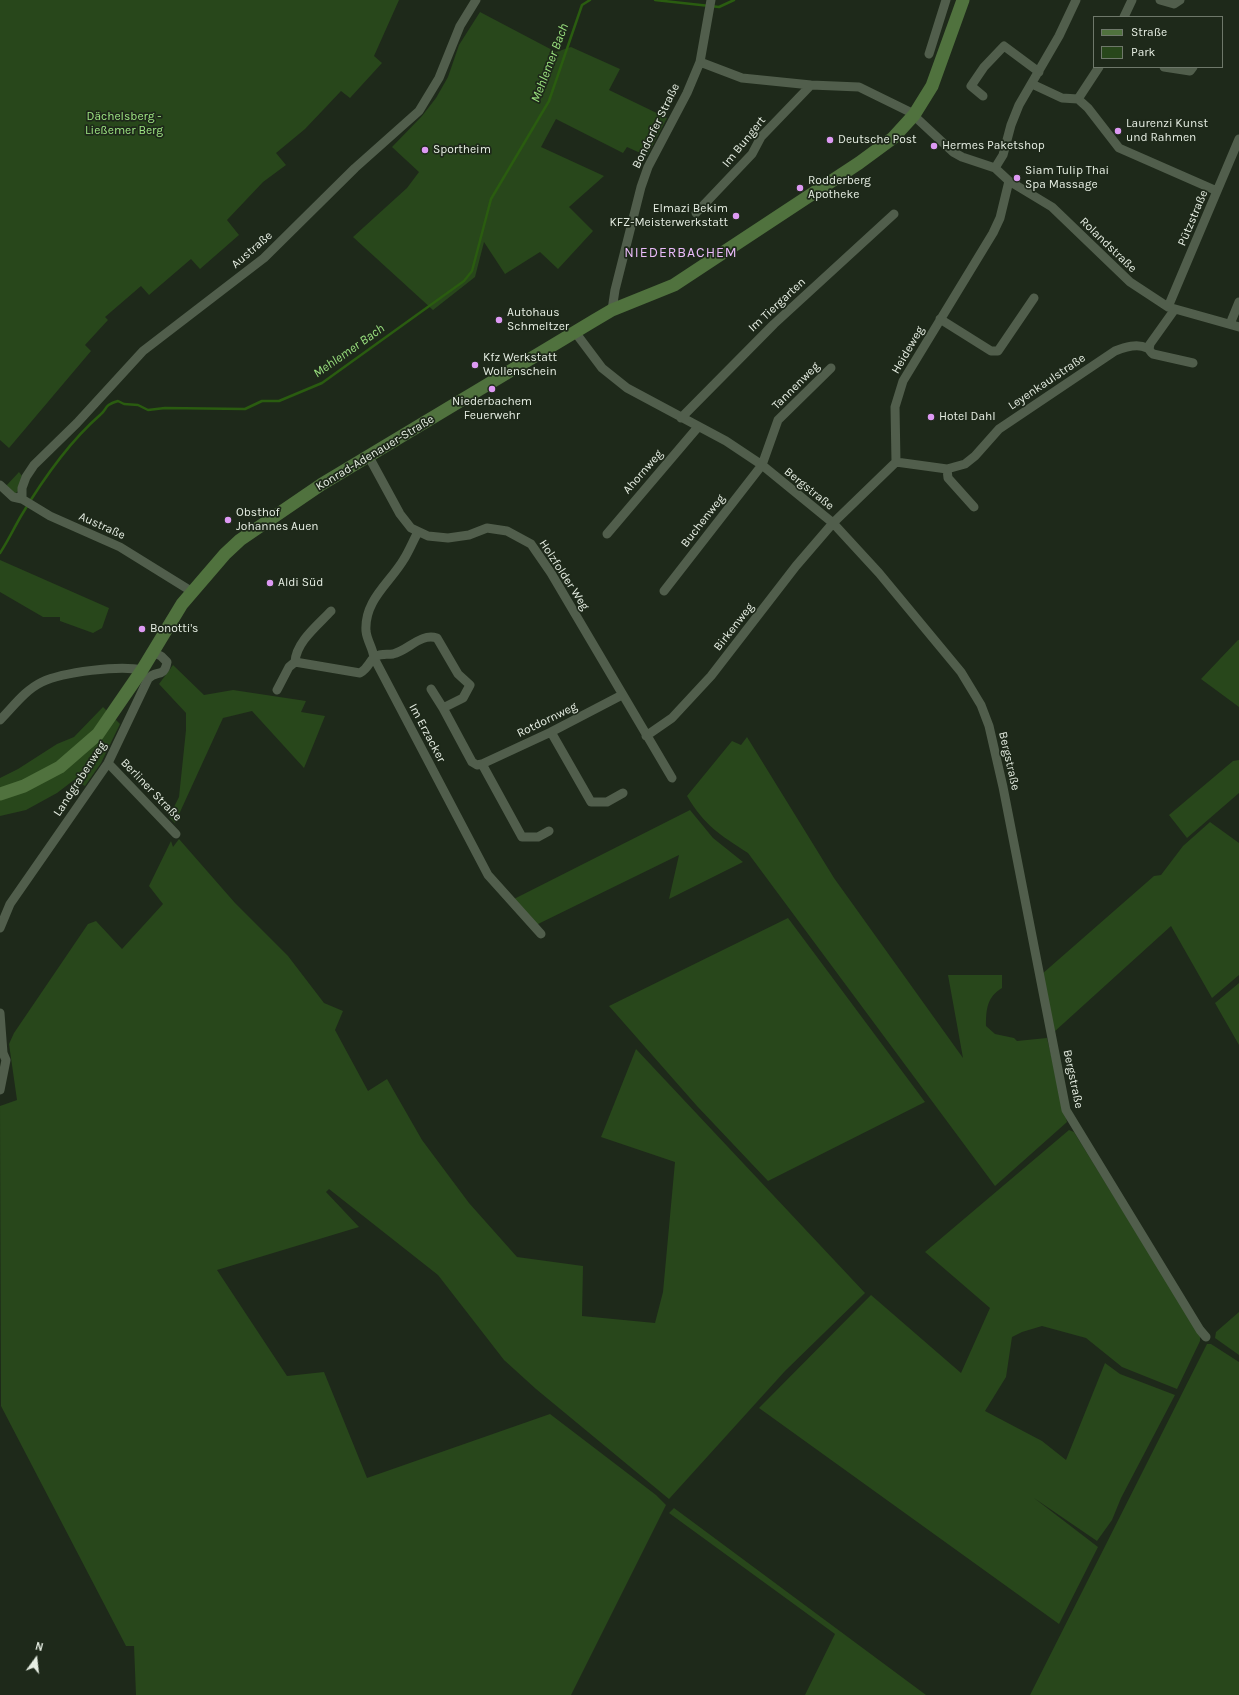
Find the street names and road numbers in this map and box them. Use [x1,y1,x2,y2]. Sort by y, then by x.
street label: Bondorfer Straße [629,81,683,171]
street label: Im Bungert [719,114,769,170]
street label: Pützstraße [1175,188,1211,248]
street label: Rolandstraße [1077,214,1139,276]
street label: Austraße [229,228,275,272]
street label: Im Tiergarten [745,275,809,335]
street label: Heideweg [889,324,927,376]
street label: Leyenkaulstraße [1006,351,1088,413]
street label: Tannenweg [769,359,823,413]
street label: Konrad-Adenauer-Straße [313,412,437,494]
street label: Ahornweg [620,447,666,497]
street label: Bergstraße [781,465,837,513]
street label: Buchenweg [678,492,728,550]
street label: Austraße [76,509,128,543]
street label: Holzfolder Weg [536,537,592,613]
street label: Birkenweg [711,600,757,654]
street label: Rotdornweg [514,699,580,741]
street label: Im Erzacker [406,701,448,765]
street label: Bergstraße [995,730,1023,792]
street label: Landgrabenweg [50,739,110,819]
street label: Berliner Straße [117,756,185,824]
street label: Bergstraße [1060,1048,1086,1110]

